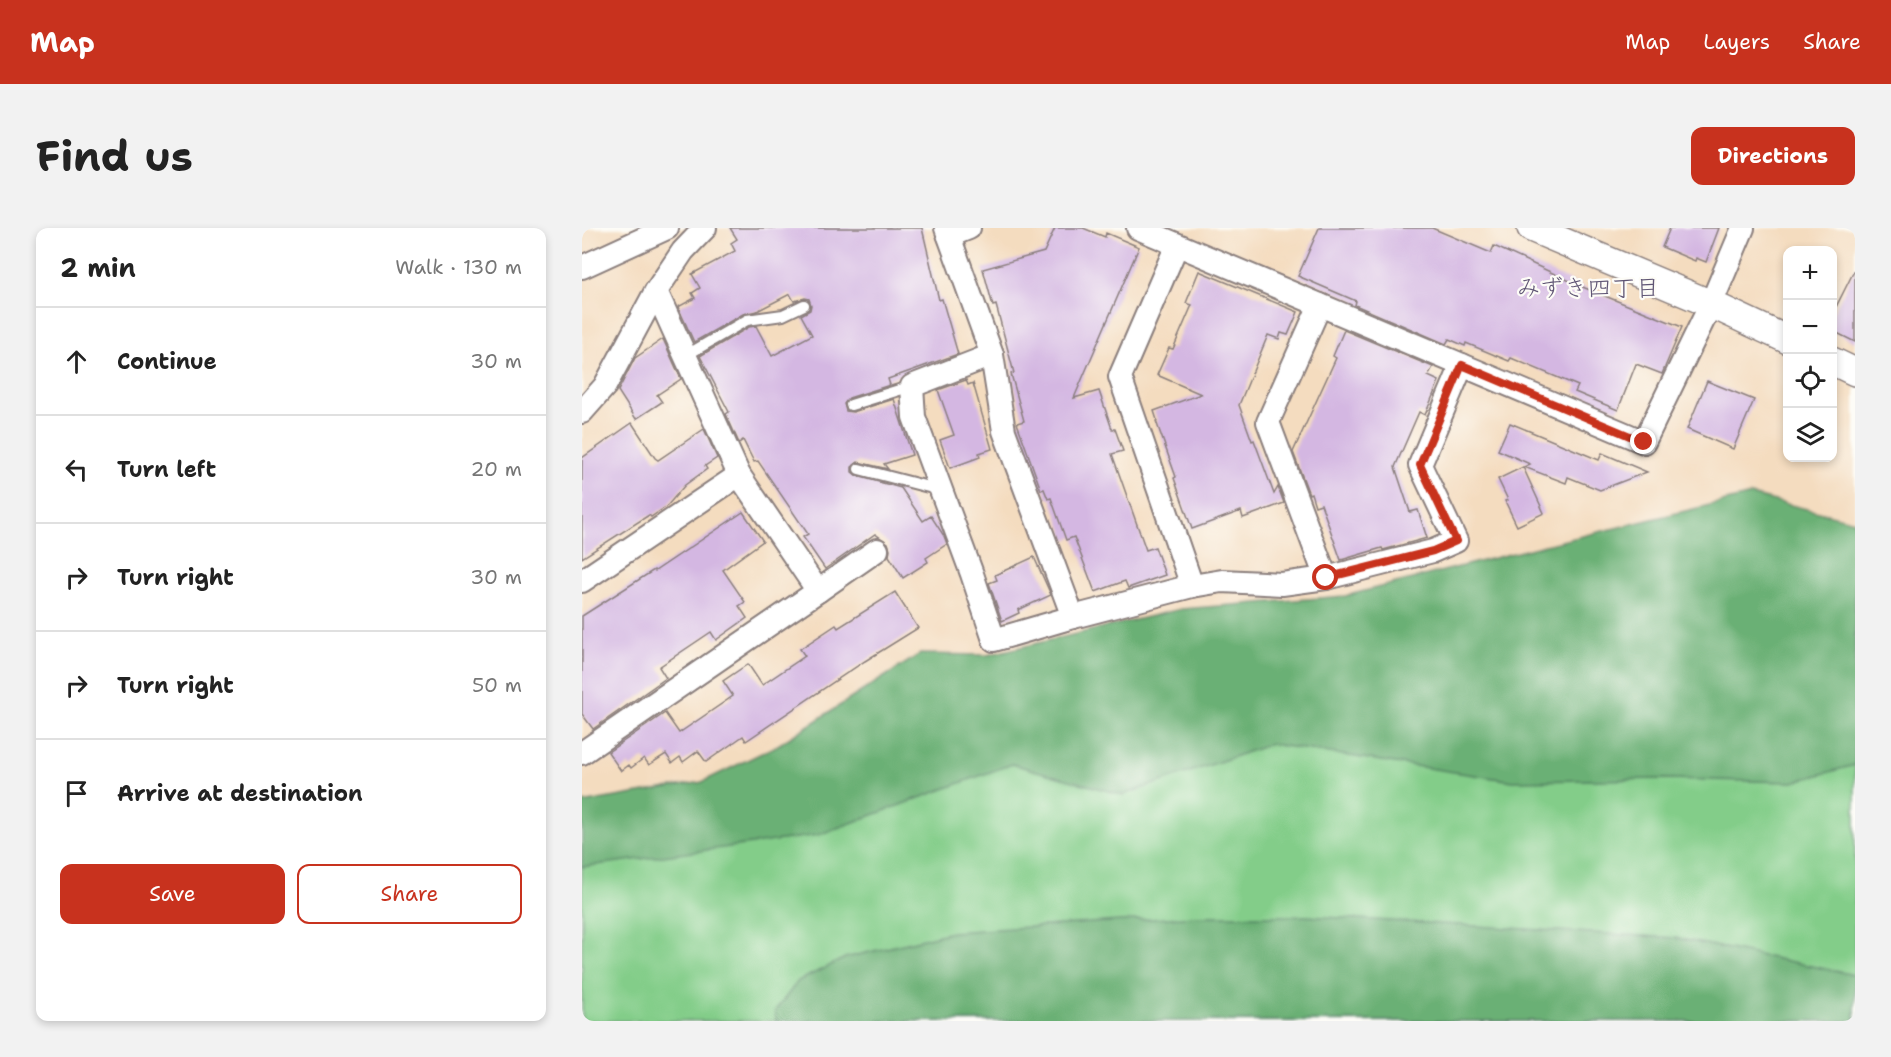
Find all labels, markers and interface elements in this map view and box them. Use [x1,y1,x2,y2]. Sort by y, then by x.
text: Map [30,23,95,61]
text: Map [1625,28,1670,56]
text: Layers [1703,28,1770,56]
text: Share [1803,28,1861,56]
button: Directions [1691,127,1855,185]
text: Find us [36,128,193,184]
map controls [1783,246,1837,462]
button: + [1783,246,1837,300]
text: 2 min [60,250,136,285]
text: Walk · 130 m [395,254,522,280]
district label: みずき四丁目 [1516,272,1660,304]
button: − [1783,300,1837,354]
icon: ahead [60,345,93,378]
text: Continue [117,347,217,376]
text: 30 m [470,348,522,374]
button: locate [1783,354,1837,408]
button: layers [1783,408,1837,462]
route end [1630,428,1656,454]
icon: left [60,453,93,486]
text: Turn left [117,455,216,484]
text: 20 m [471,456,522,482]
icon: right [60,561,93,594]
text: Turn right [117,563,234,592]
text: 30 m [470,564,522,590]
route start [1312,564,1338,590]
icon: right [60,669,93,702]
text: Turn right [117,671,234,700]
text: 50 m [472,672,522,698]
icon: arrive [60,777,93,810]
text: Arrive at destination [117,779,363,808]
button: Save [60,864,285,924]
button: Share [297,864,522,924]

